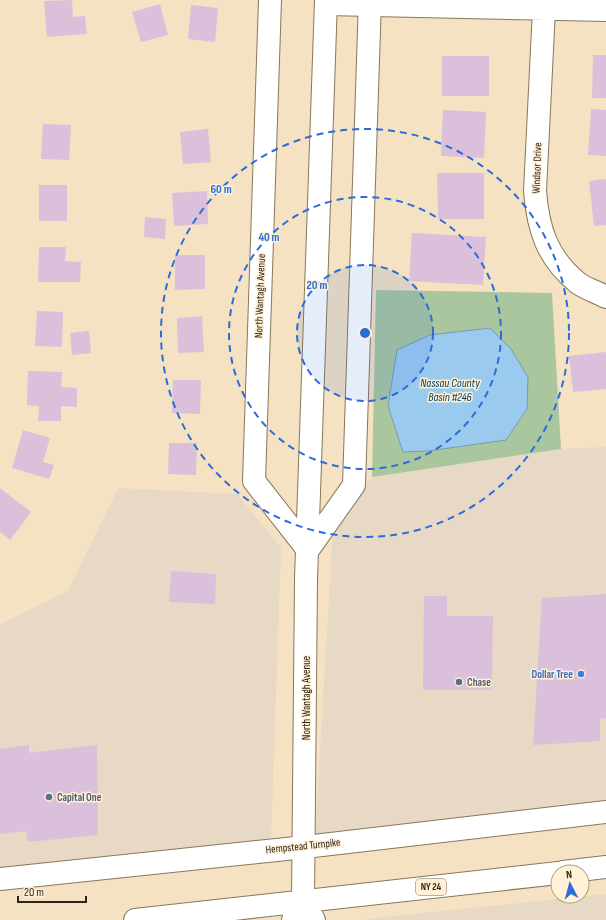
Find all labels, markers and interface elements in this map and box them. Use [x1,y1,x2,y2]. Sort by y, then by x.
street label: Windsor Drive [530,142,544,194]
text: 60 m [210,182,232,197]
text: 40 m [258,230,280,245]
street label: North Wantagh Avenue [252,254,268,338]
text: 20 m [307,278,327,293]
centre of rings [358,326,372,340]
water label: Nassau County Basin #246 [420,376,480,405]
street label: North Wantagh Avenue [300,656,313,740]
place label: Dollar Tree [532,668,573,681]
marker: Dollar Tree [576,669,586,679]
place label: Chase [467,676,491,689]
marker: Chase [454,677,464,687]
place label: Capital One [57,791,102,804]
marker: Capital One [44,792,54,802]
street label: Hempstead Turnpike [265,836,341,856]
north arrow [550,864,590,904]
text: N [565,868,573,881]
scale bar [18,878,86,904]
road number: NY 24 [416,879,446,895]
text: 20 m [24,885,44,900]

